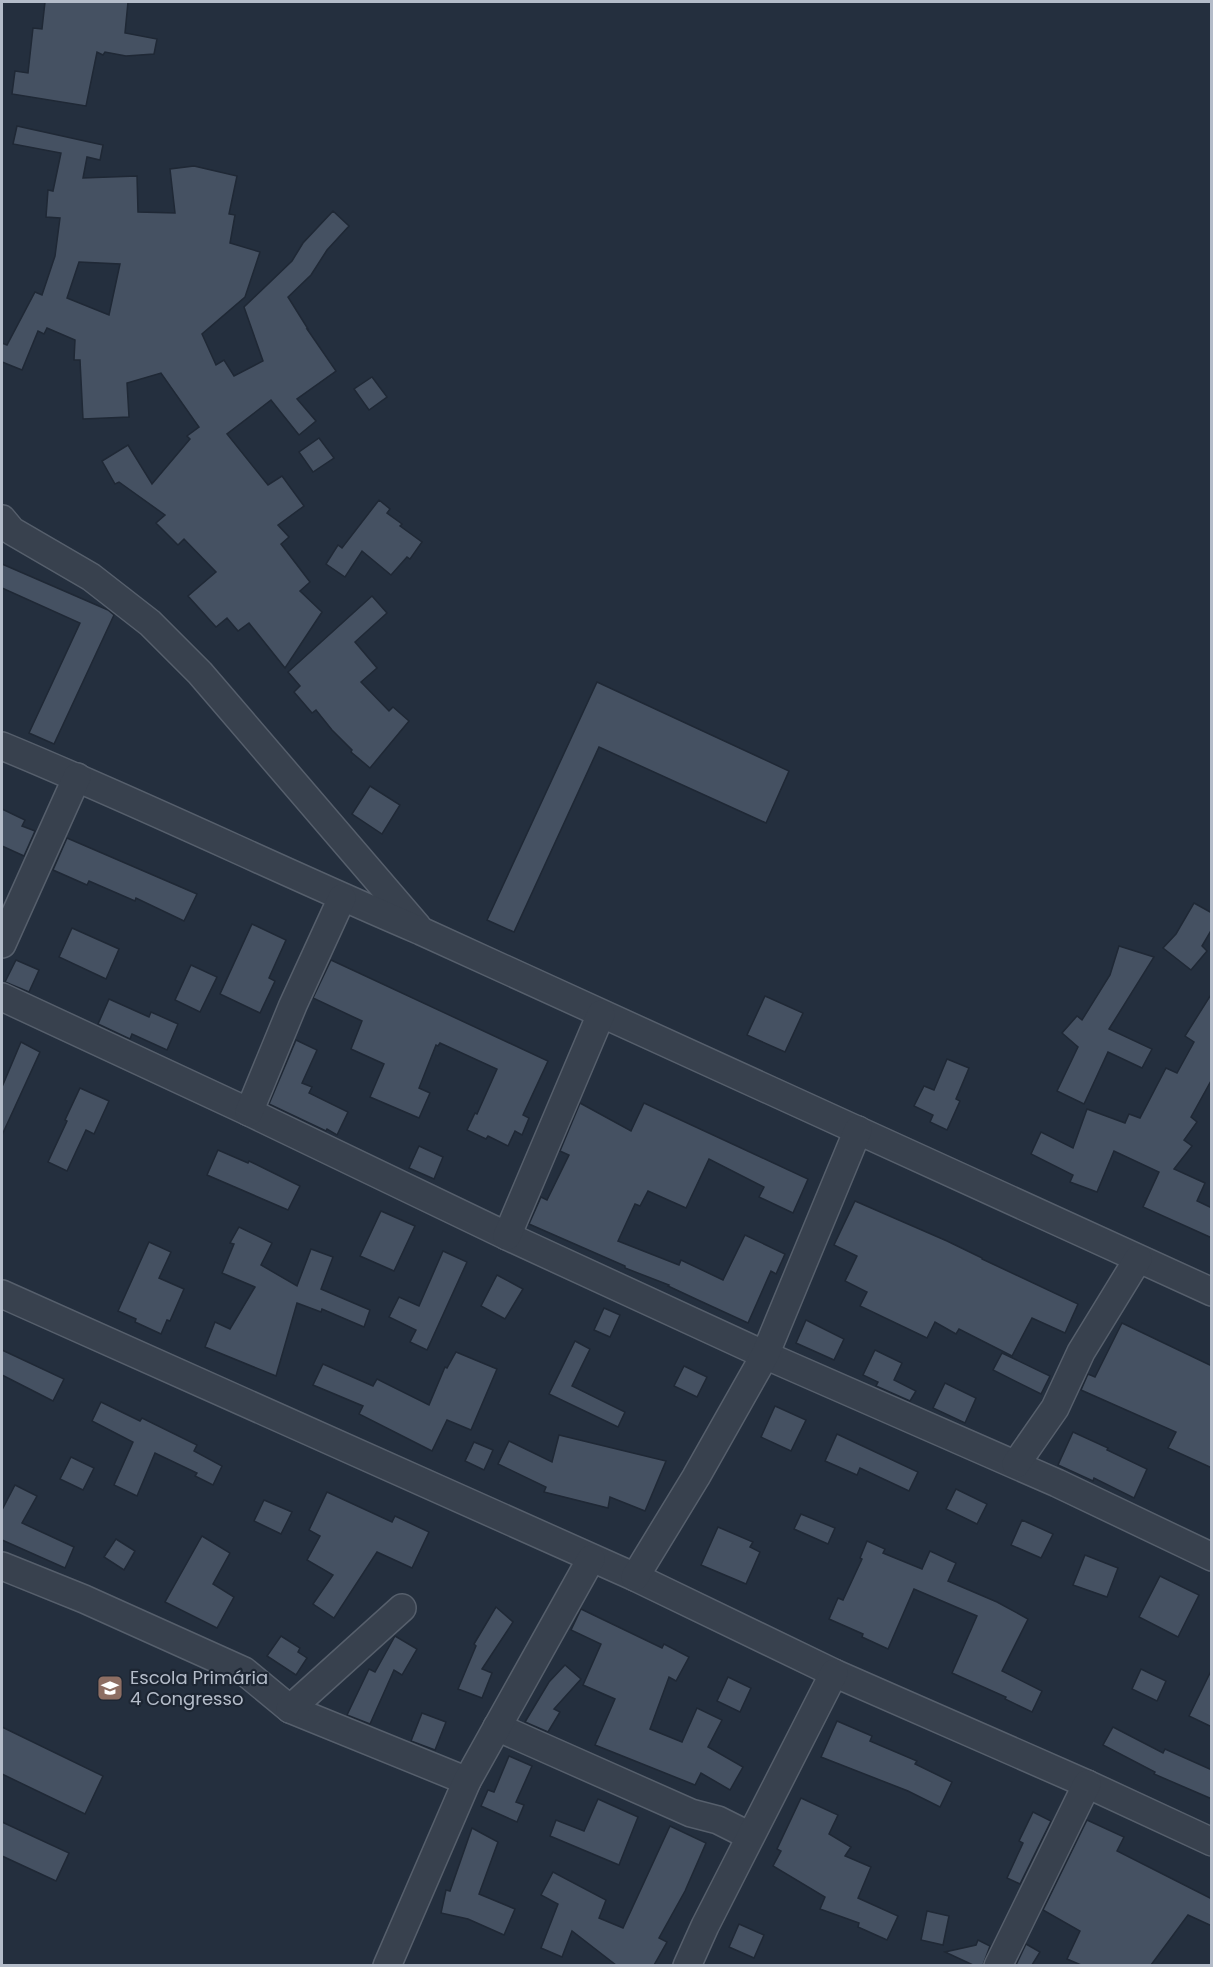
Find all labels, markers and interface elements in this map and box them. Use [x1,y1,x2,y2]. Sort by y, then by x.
place label: Escola Primária 4 Congresso [130,1665,268,1711]
school or university icon: Escola Primária 4 Congresso [95,1673,125,1703]

